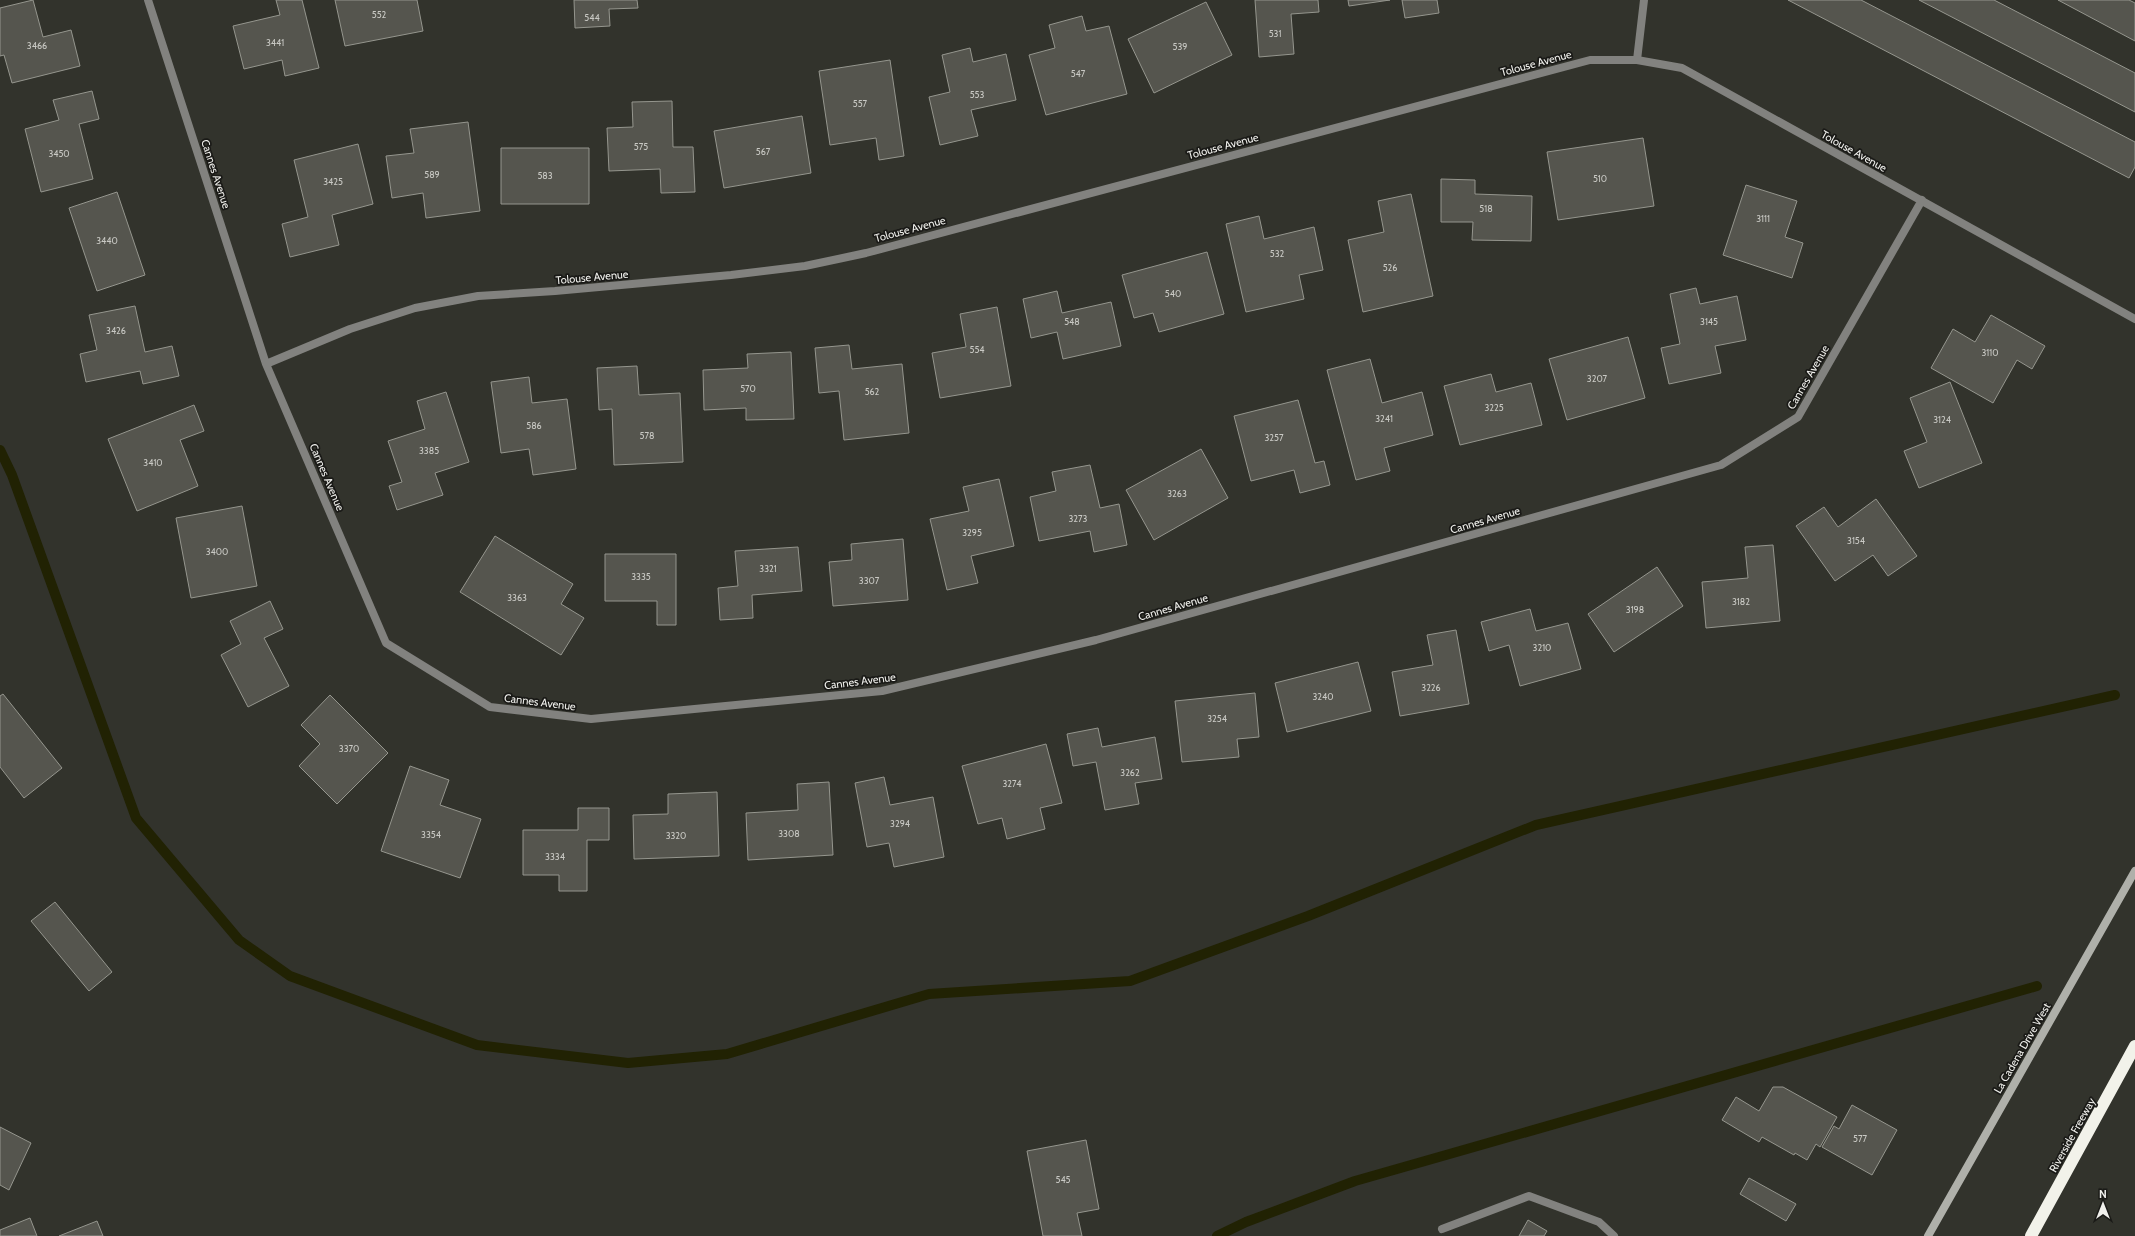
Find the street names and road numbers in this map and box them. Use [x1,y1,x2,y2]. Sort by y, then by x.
street label: Tolouse Avenue [1499,47,1573,79]
street label: Tolouse Avenue [1819,127,1890,175]
street label: Tolouse Avenue [1186,130,1260,162]
street label: Cannes Avenue [198,138,234,211]
street label: Tolouse Avenue [873,213,947,245]
street label: Tolouse Avenue [555,267,629,287]
street label: Cannes Avenue [1784,342,1832,412]
street label: Cannes Avenue [307,441,348,513]
street label: Cannes Avenue [1449,503,1522,537]
street label: Cannes Avenue [1137,590,1210,624]
street label: Cannes Avenue [823,670,897,692]
street label: Cannes Avenue [503,691,577,713]
street label: La Cadena Drive West [1990,1000,2054,1096]
street label: Riverside Freeway [2046,1095,2098,1175]

